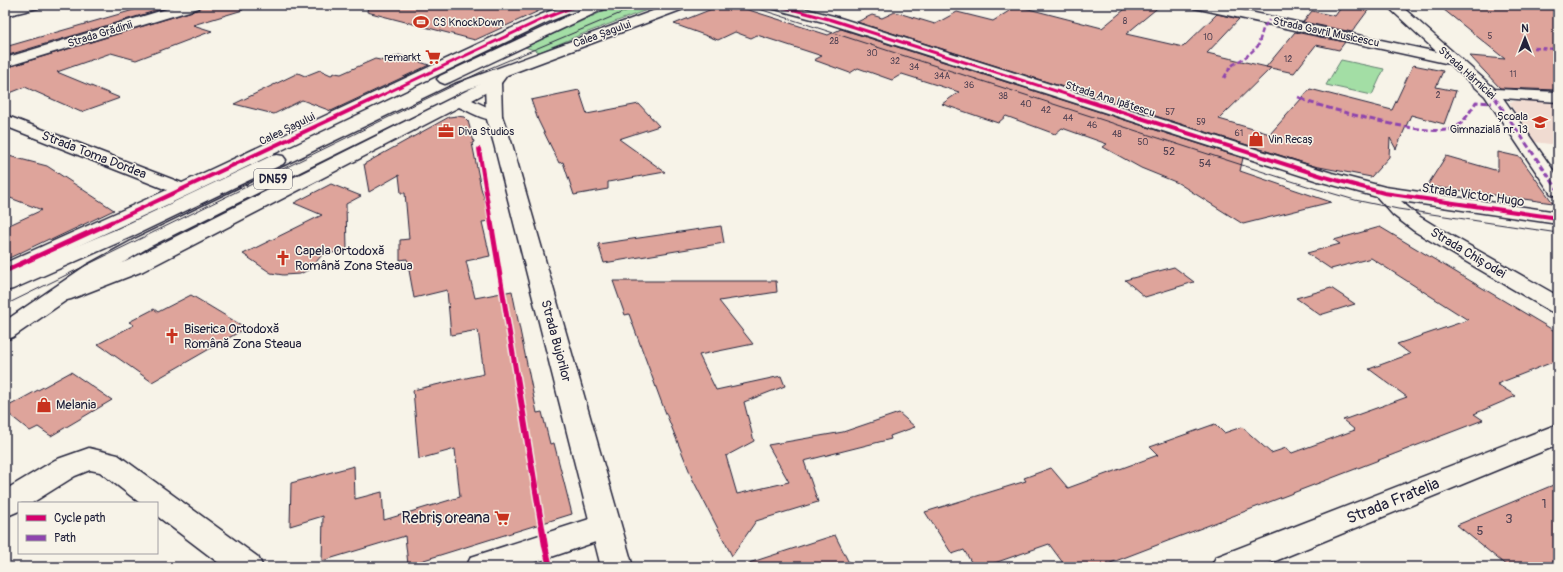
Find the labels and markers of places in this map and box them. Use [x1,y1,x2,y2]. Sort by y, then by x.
sports icon: CS KnockDown [412,13,430,31]
place label: CS KnockDown [433,16,504,29]
supermarket icon: remarkt [424,48,442,66]
place label: remarkt [384,51,422,64]
place label: Școala Gimnazială nr. 13 [1450,110,1528,136]
school or university icon: Școala Gimnazială nr. 13 [1531,113,1549,131]
office icon: Diva Studios [437,122,455,140]
place label: Diva Studios [458,125,514,138]
shop icon: Vin Recaș [1247,130,1265,148]
place label: Vin Recaș [1268,133,1314,146]
place label: Capela Ortodoxă Română Zona Steaua [295,243,413,274]
church icon: Capela Ortodoxă Română Zona Steaua [274,249,292,267]
place label: Biserica Ortodoxă Română Zona Steaua [184,321,302,352]
church icon: Biserica Ortodoxă Română Zona Steaua [163,327,181,345]
shop icon: Melania [35,396,53,414]
place label: Melania [56,397,96,413]
place label: Rebrișoreana [402,508,490,528]
supermarket icon: Rebrișoreana [493,509,511,527]

